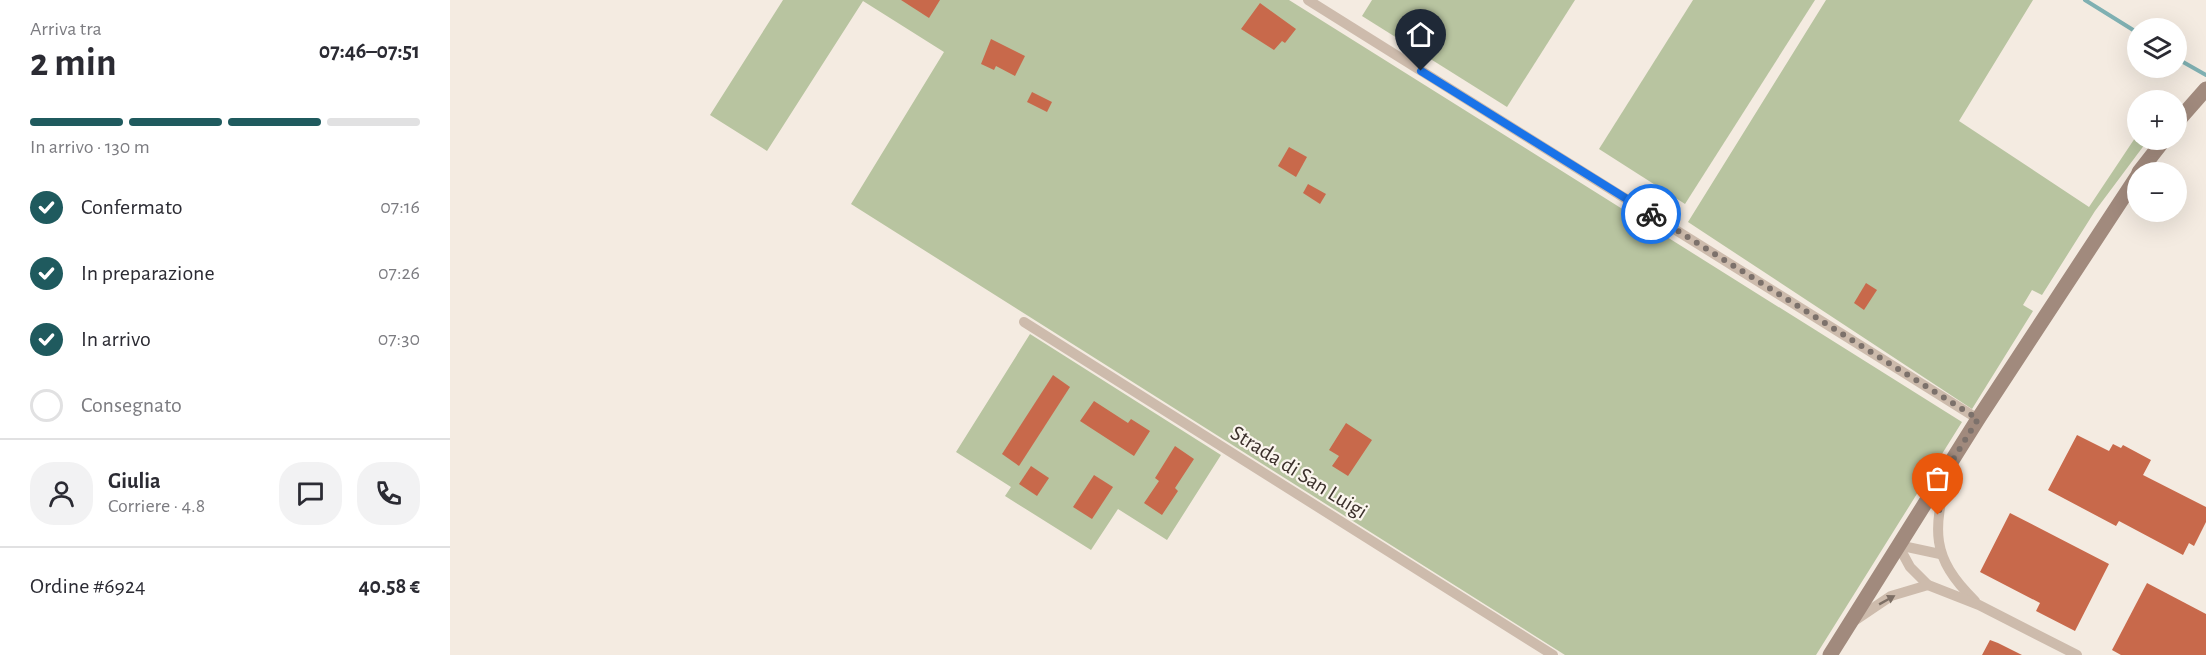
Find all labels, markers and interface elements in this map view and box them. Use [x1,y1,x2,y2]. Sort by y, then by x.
pin [1395,9,1446,71]
icon: home [1404,18,1437,51]
map controls [2127,18,2187,222]
button: layers [2127,18,2187,78]
text: Arriva tra [30,19,102,39]
text: 07:46–07:51 [319,40,420,62]
text: 2 min [30,44,117,83]
button: + [2127,90,2187,150]
text: In arrivo · 130 m [30,137,150,157]
button: − [2127,162,2187,222]
courier [1621,184,1681,244]
icon: check [30,191,63,224]
text: Confermato [81,196,183,218]
text: 07:16 [380,197,420,217]
icon: bike [1635,198,1668,231]
icon: check [30,257,63,290]
text: In preparazione [81,262,215,284]
text: 07:26 [378,263,420,283]
icon: check [30,323,63,356]
text: In arrivo [81,328,151,350]
text: 07:30 [378,329,420,349]
text: Consegnato [81,394,182,416]
street label: Strada di San Luigi [1227,421,1371,523]
pin [1912,453,1963,515]
button: person [30,462,93,525]
button: chat [279,462,342,525]
button: phone [357,462,420,525]
icon: bag [1921,462,1954,495]
text: Giulia [108,470,161,492]
text: Corriere · 4.8 [108,496,205,516]
text: Ordine #6924 [30,575,146,597]
text: 40.58 € [358,575,420,597]
one-way arrow [1879,595,1896,605]

